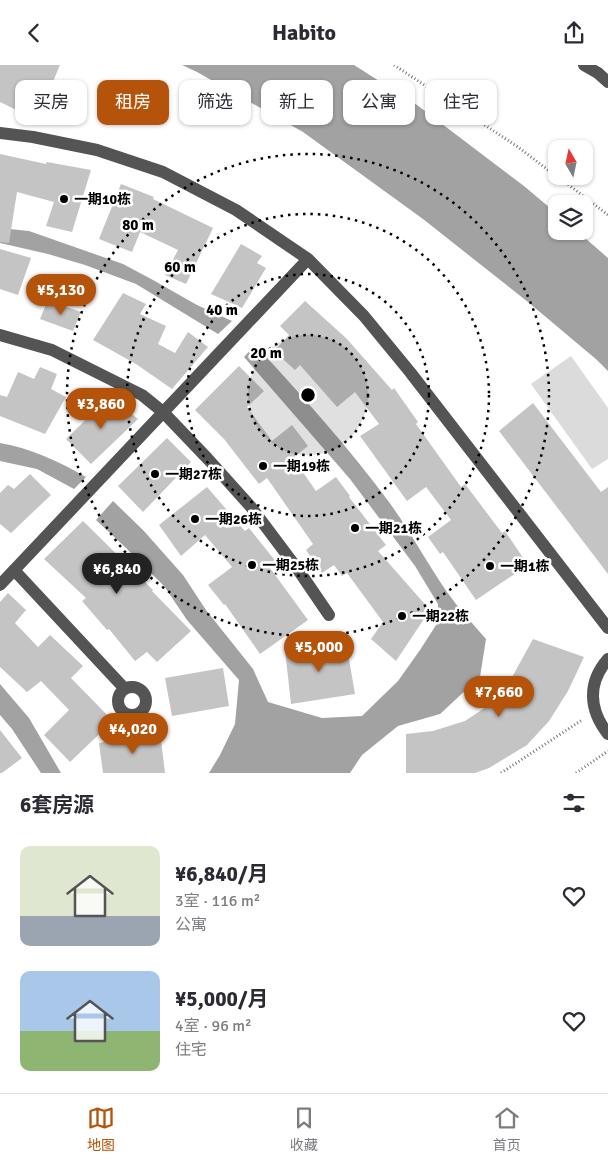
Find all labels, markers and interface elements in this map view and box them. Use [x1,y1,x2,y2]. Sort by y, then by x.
icon: back [20,19,48,47]
text: Habito [272,19,336,46]
icon: share [560,19,588,47]
chip: 买房 [15,80,87,125]
chip: 租房 [97,80,169,125]
chip: 筛选 [179,80,251,125]
chip: 新上 [261,80,333,125]
chip: 公寓 [343,80,415,125]
chip: 住宅 [425,80,497,125]
north arrow [548,140,592,185]
map controls [548,140,593,240]
place label: 一期10栋 [74,191,131,208]
marker: 一期10栋 [58,193,70,205]
button: layers [548,195,593,240]
text: 80 m [122,216,154,234]
text: 60 m [164,258,196,276]
pin: ¥5,130 [20,273,102,316]
text: ¥5,130 [37,280,85,300]
text: 40 m [206,301,238,319]
text: 20 m [250,344,282,362]
centre of rings [299,386,317,404]
pin: ¥3,860 [60,387,142,430]
text: ¥3,860 [77,394,125,414]
place label: 一期19栋 [273,458,330,475]
marker: 一期19栋 [257,460,269,472]
place label: 一期27栋 [165,466,222,483]
marker: 一期27栋 [149,468,161,480]
place label: 一期26栋 [205,511,262,528]
marker: 一期26栋 [189,513,201,525]
place label: 一期21栋 [365,520,422,537]
marker: 一期21栋 [349,522,361,534]
pin: ¥6,840 [76,553,158,595]
place label: 一期25栋 [262,557,319,574]
place label: 一期1栋 [500,558,550,575]
text: ¥6,840 [93,559,141,579]
marker: 一期25栋 [246,559,258,571]
marker: 一期1栋 [484,560,496,572]
place label: 一期22栋 [412,608,469,625]
marker: 一期22栋 [396,610,408,622]
pin: ¥5,000 [278,631,360,673]
text: ¥5,000 [295,637,343,657]
pin: ¥7,660 [458,675,540,718]
text: ¥7,660 [475,682,523,702]
pin: ¥4,020 [92,713,174,755]
text: ¥4,020 [109,719,157,739]
icon: filters [560,789,588,817]
text: 6套房源 [20,792,94,818]
text: ¥6,840/月 [175,861,268,887]
icon: home [60,866,120,926]
icon: heart [560,882,588,910]
text: 3室 · 116 m² [175,891,260,911]
text: 公寓 [175,915,207,935]
text: ¥5,000/月 [175,986,268,1012]
icon: home [60,991,120,1051]
icon: heart [560,1007,588,1035]
text: 4室 · 96 m² [175,1016,252,1036]
text: 住宅 [175,1040,207,1060]
tab: 地图 [87,1104,115,1154]
tab: 收藏 [290,1104,318,1154]
tab: 首页 [493,1104,521,1154]

